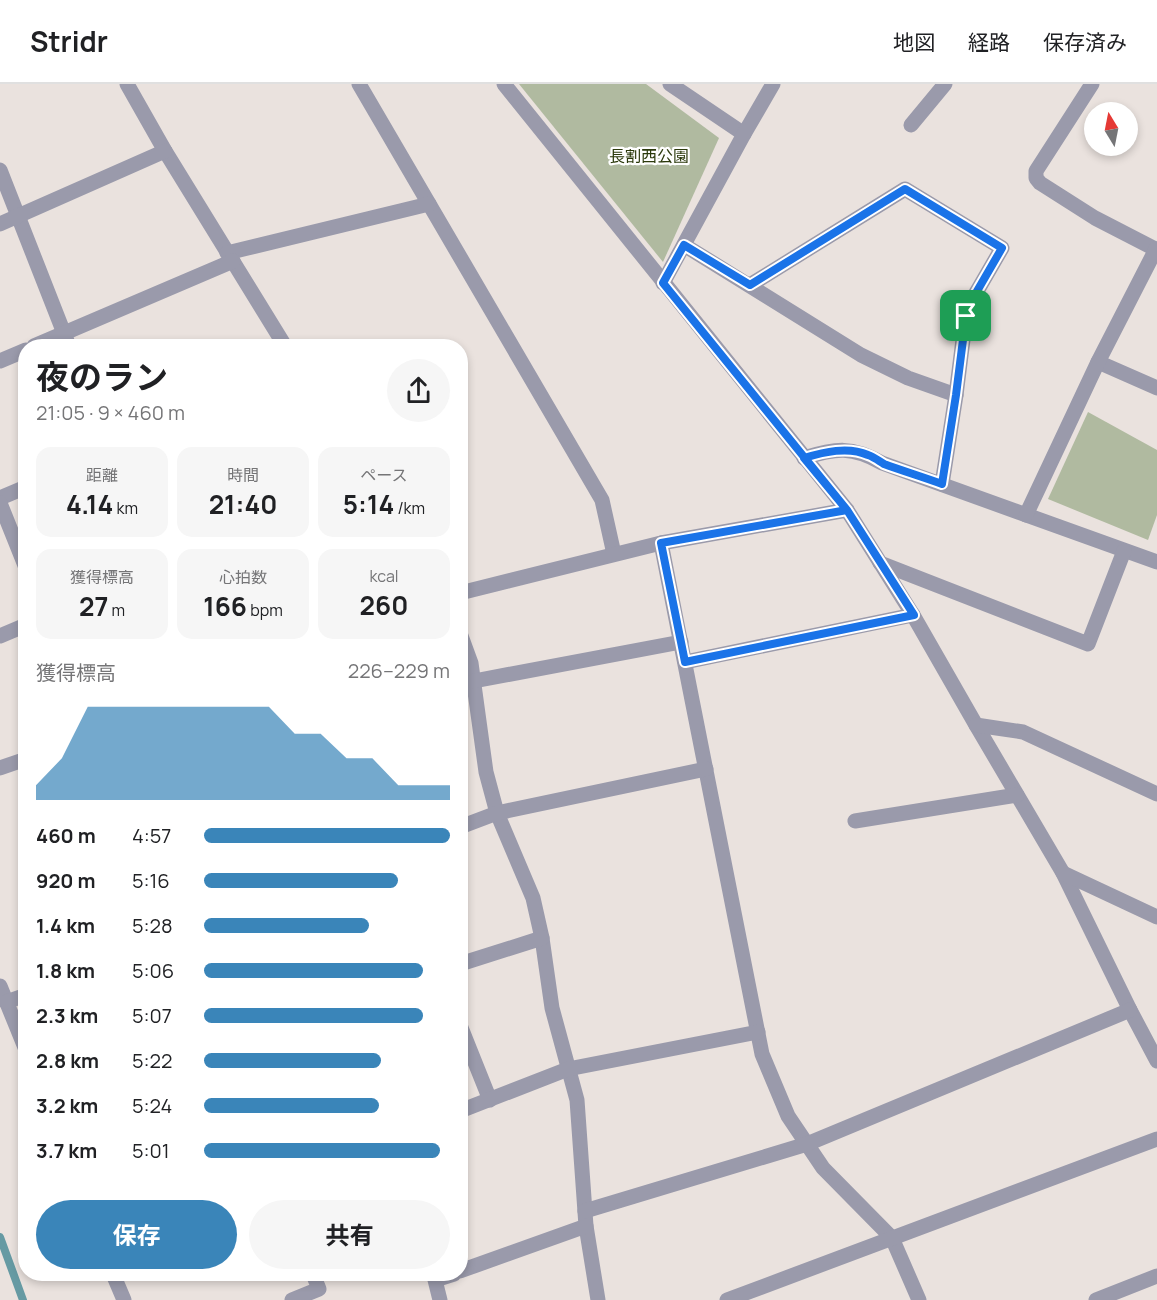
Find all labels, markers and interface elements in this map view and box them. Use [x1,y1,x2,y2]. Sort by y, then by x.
text: Stridr [30,22,108,60]
text: 地図 [893,28,935,56]
text: 経路 [968,28,1010,56]
text: 保存済み [1043,28,1127,56]
north arrow [1084,102,1138,156]
map controls [1084,102,1138,156]
park label: 長割西公園 [609,145,689,167]
pin [940,290,991,341]
icon: arrive [949,299,982,332]
text: 夜のラン [36,354,168,399]
button: share [387,359,450,422]
text: 21:05 · 9 × 460 m [36,399,185,426]
text: 距離 [86,464,118,486]
text: 時間 [227,464,259,486]
text: ペース [360,464,408,486]
text: 4.14 [66,486,113,522]
text: 21:40 [209,486,277,522]
text: 5:14 [343,486,394,522]
text: km [113,497,138,519]
text: /km [394,497,425,519]
text: kcal [369,565,399,587]
text: 獲得標高 [70,566,134,588]
text: 心拍数 [219,566,267,588]
text: 260 [360,587,408,623]
text: 27 [79,588,108,624]
text: 166 [203,588,247,624]
text: m [108,599,125,621]
text: bpm [247,599,283,621]
text: 226–229 m [348,657,450,684]
text: 獲得標高 [36,659,116,686]
text: 460 m [36,822,96,849]
text: 4:57 [132,822,171,849]
text: 920 m [36,867,95,894]
text: 5:16 [132,867,170,894]
text: 1.4 km [36,912,95,939]
text: 5:28 [132,912,173,939]
text: 1.8 km [36,957,95,984]
text: 5:06 [132,957,174,984]
text: 2.3 km [36,1002,98,1029]
text: 5:07 [132,1002,172,1029]
text: 2.8 km [36,1047,99,1074]
text: 5:22 [132,1047,172,1074]
text: 3.2 km [36,1092,98,1119]
text: 5:24 [132,1092,172,1119]
text: 3.7 km [36,1137,97,1164]
text: 5:01 [132,1137,170,1164]
button: 保存 [36,1200,237,1269]
button: 共有 [249,1200,450,1269]

